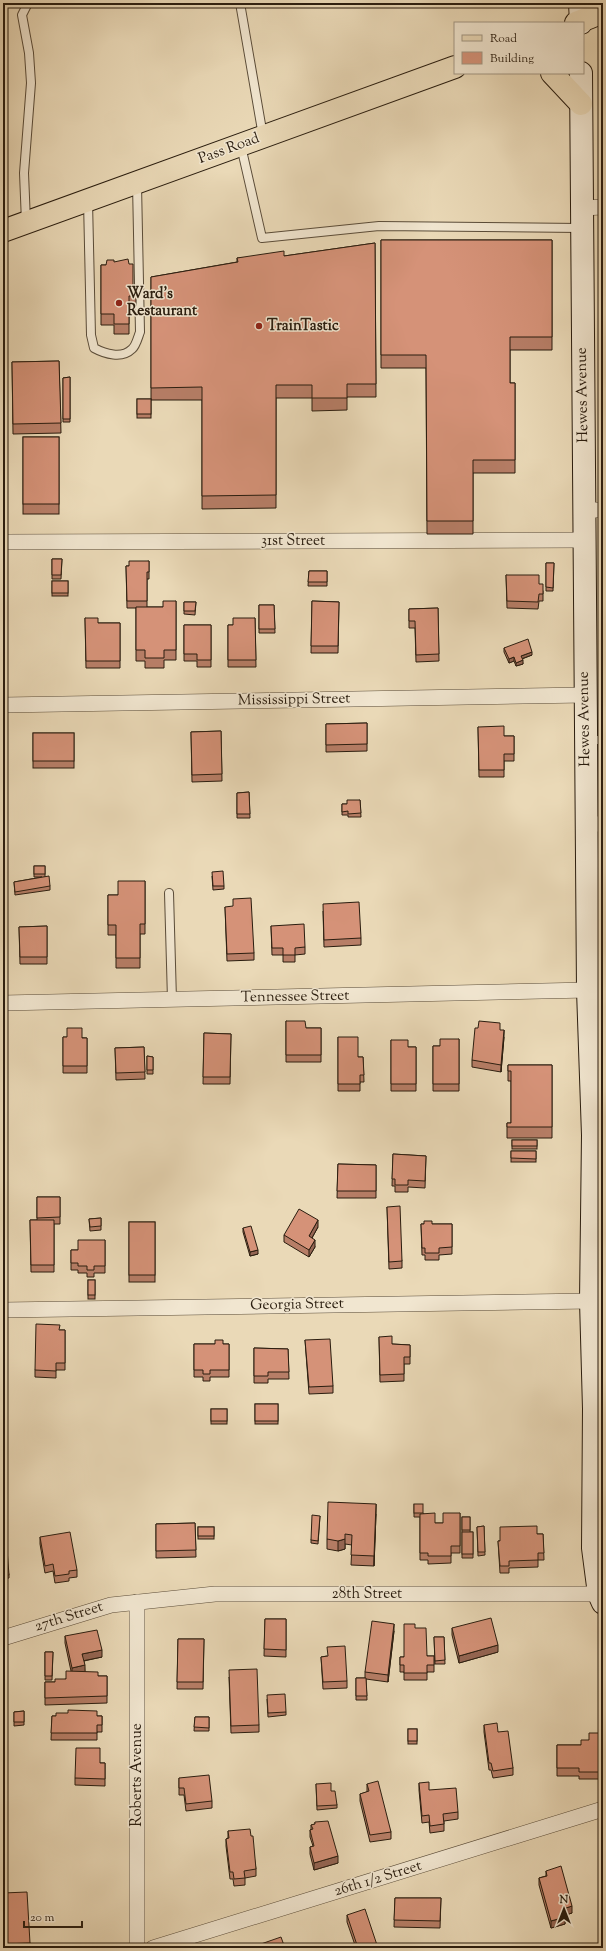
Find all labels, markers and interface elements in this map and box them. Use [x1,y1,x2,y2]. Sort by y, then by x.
legend [454,22,584,74]
text: Road [490,30,517,48]
text: Building [490,50,534,68]
street label: Pass Road [195,128,263,170]
place label: Ward's Restaurant [127,284,198,322]
marker: Ward's Restaurant [114,298,124,308]
place label: TrainTastic [267,316,339,337]
marker: TrainTastic [254,321,264,331]
street label: Hewes Avenue [572,347,594,443]
street label: 31st Street [261,531,325,552]
street label: Hewes Avenue [574,671,596,767]
street label: Mississippi Street [237,689,351,711]
street label: Tennessee Street [241,986,349,1008]
street label: Georgia Street [250,1294,344,1316]
street label: 28th Street [332,1584,402,1605]
street label: 27th Street [32,1597,106,1637]
street label: Roberts Avenue [127,1723,148,1827]
street label: 26th 1/2 Street [332,1856,424,1902]
north arrow [544,1889,584,1929]
text: N [559,1892,569,1908]
scale bar [24,1903,82,1929]
text: 20 m [30,1909,55,1927]

